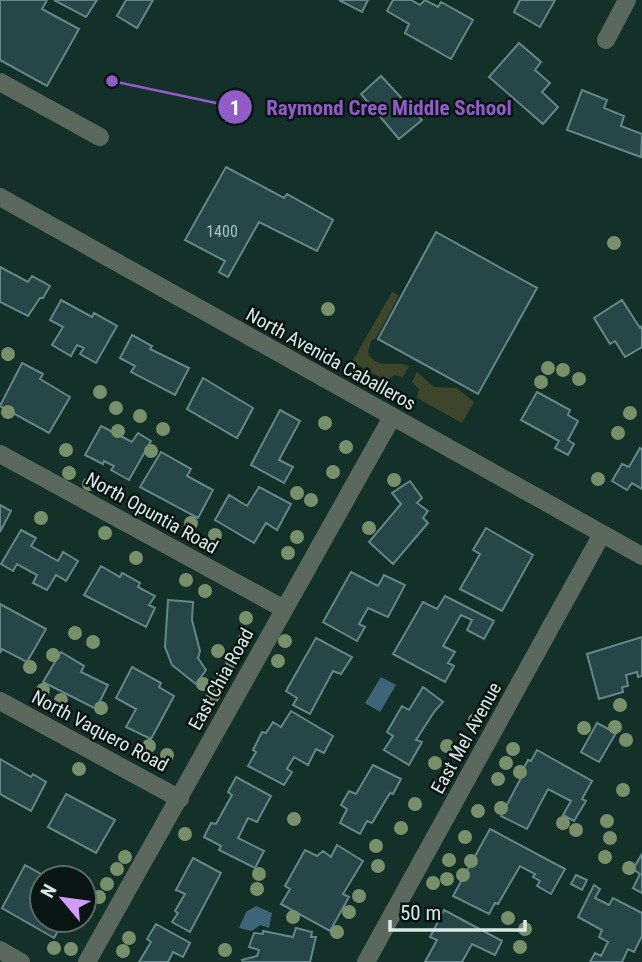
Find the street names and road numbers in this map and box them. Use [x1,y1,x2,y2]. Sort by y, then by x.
street label: North Avenida Caballeros [242,303,420,415]
street label: North Opuntia Road [82,467,222,559]
street label: East Chia Road [184,624,258,734]
street label: East Mel Avenue [426,678,506,798]
street label: North Vaquero Road [28,685,172,777]

